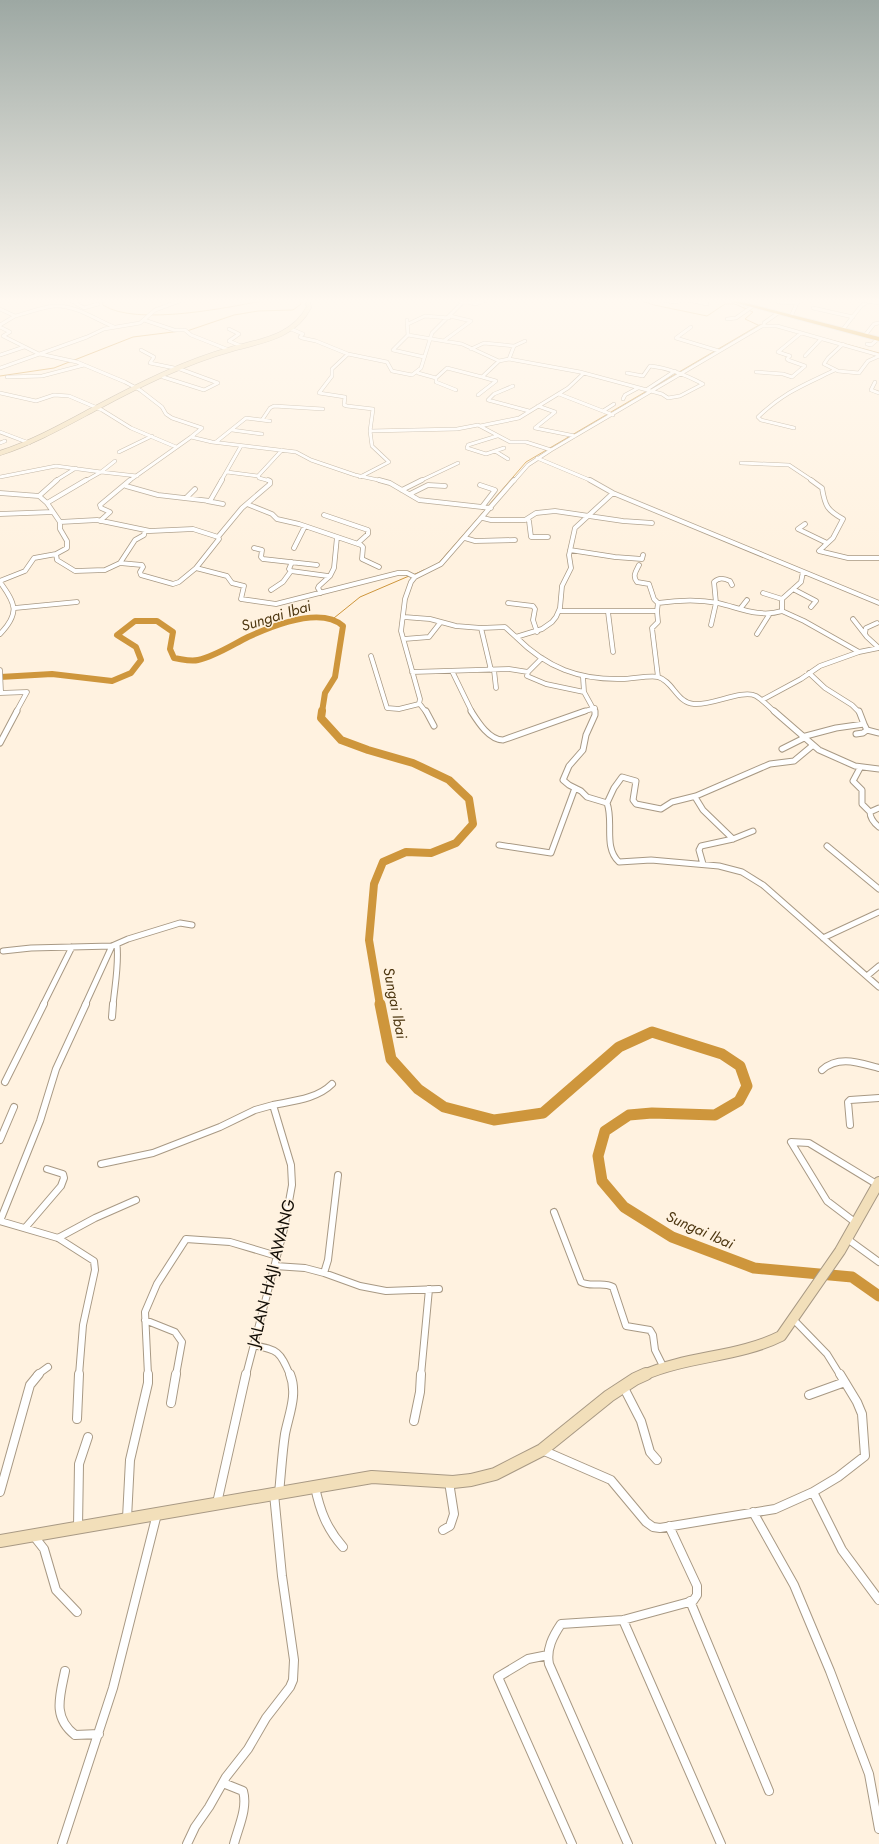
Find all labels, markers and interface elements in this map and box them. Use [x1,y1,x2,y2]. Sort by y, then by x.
water label: Sungai Ibai [238,595,314,637]
water label: Sungai Ibai [377,966,413,1041]
street label: JALAN HAJI AWANG [240,1196,301,1352]
water label: Sungai Ibai [663,1205,738,1255]

